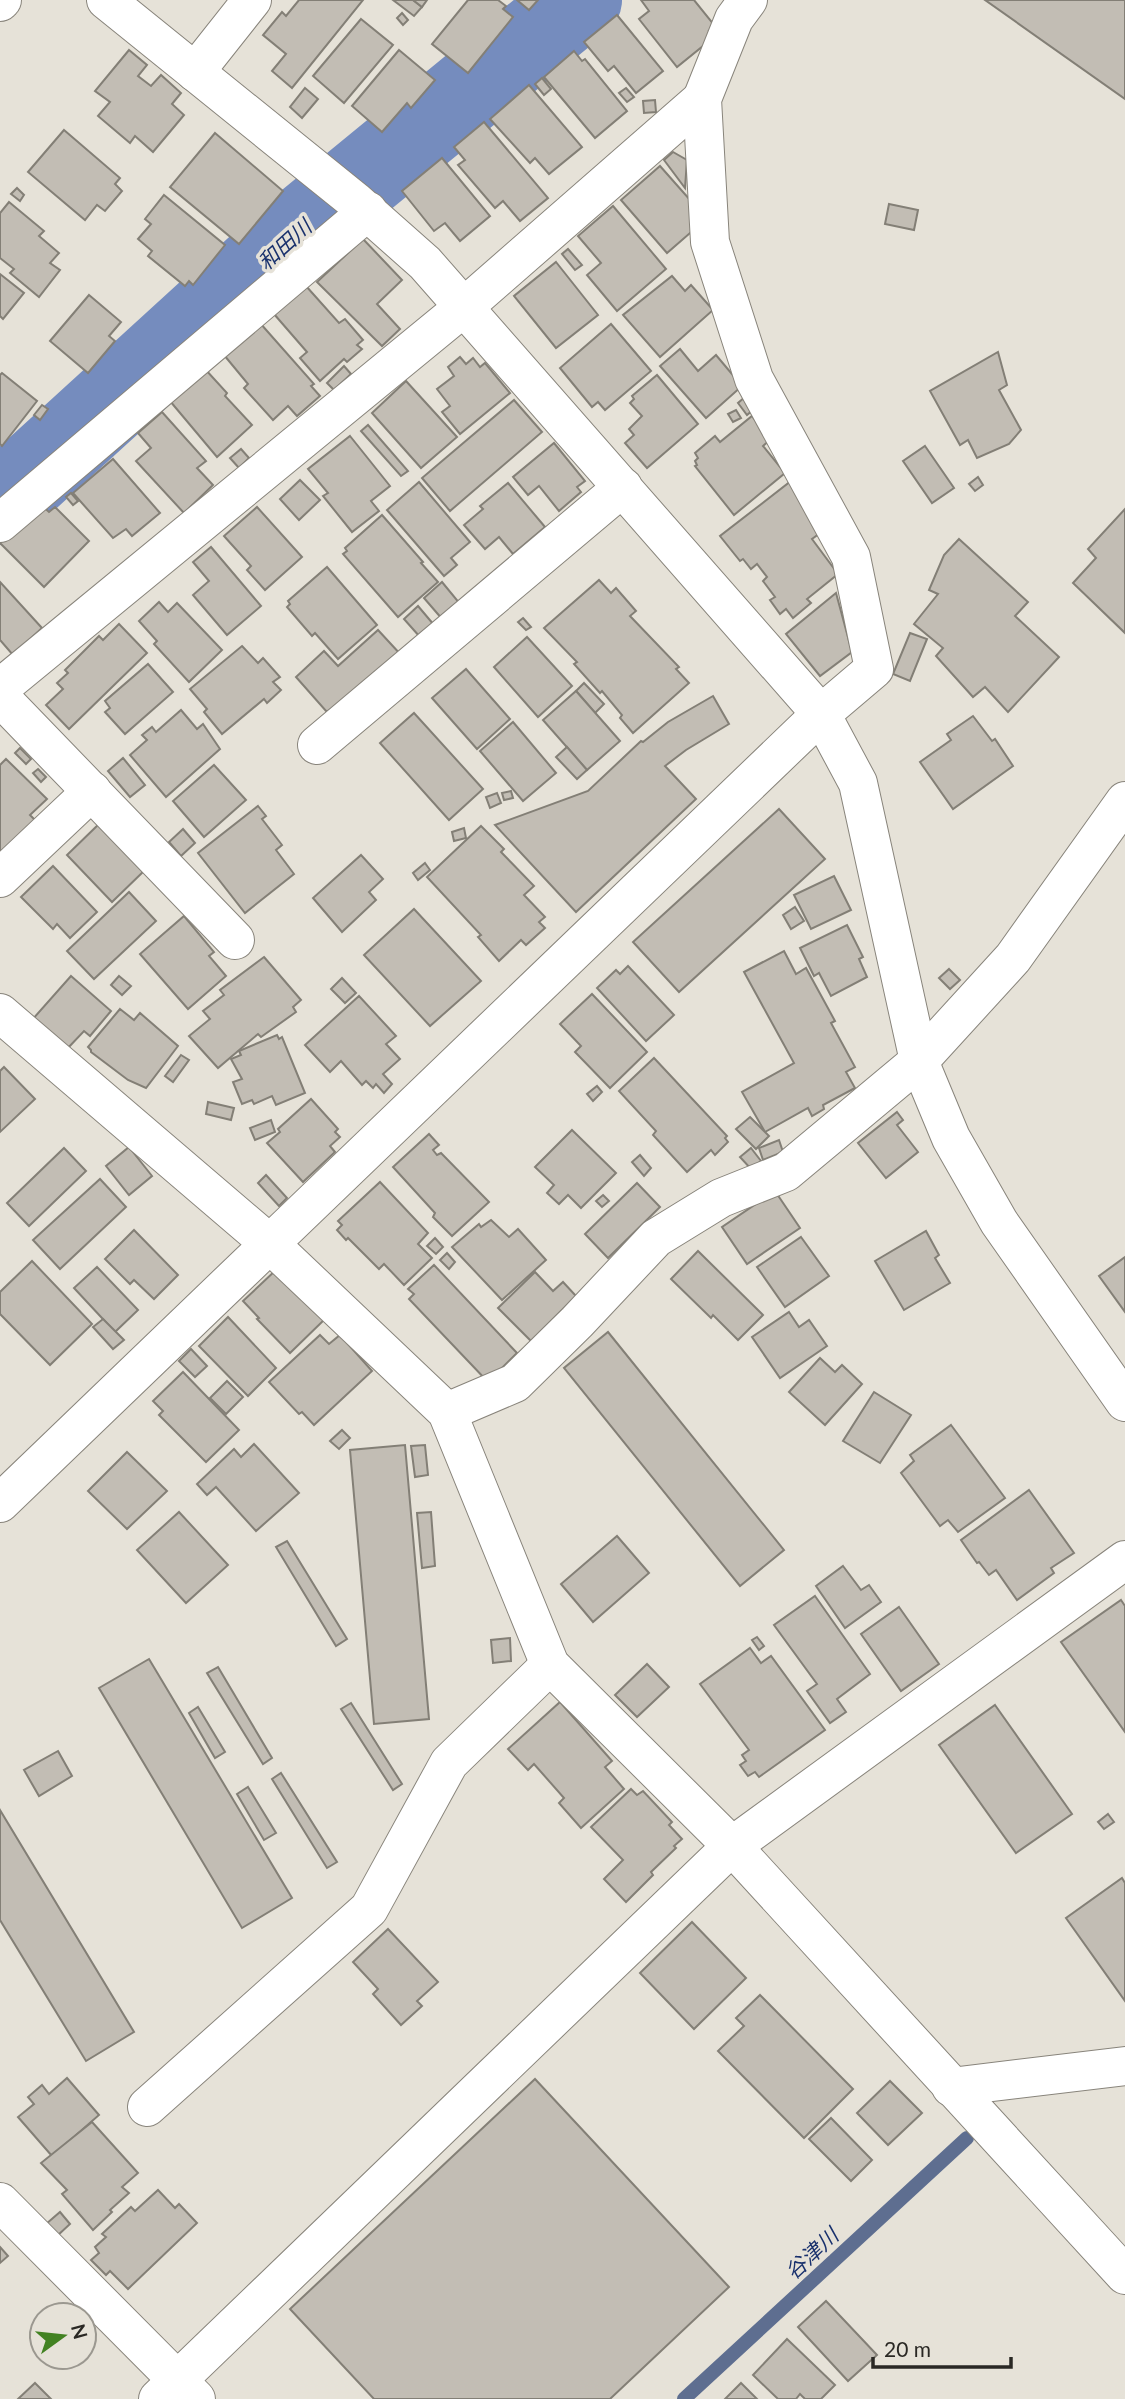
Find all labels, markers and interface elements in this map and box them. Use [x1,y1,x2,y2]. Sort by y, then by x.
water label: 和田川 [252,212,317,274]
water label: 谷津川 [779,2221,844,2284]
north arrow [28,2301,98,2371]
text: N [67,2321,93,2342]
scale bar [873,2326,1011,2370]
text: 20 m [884,2336,931,2361]

